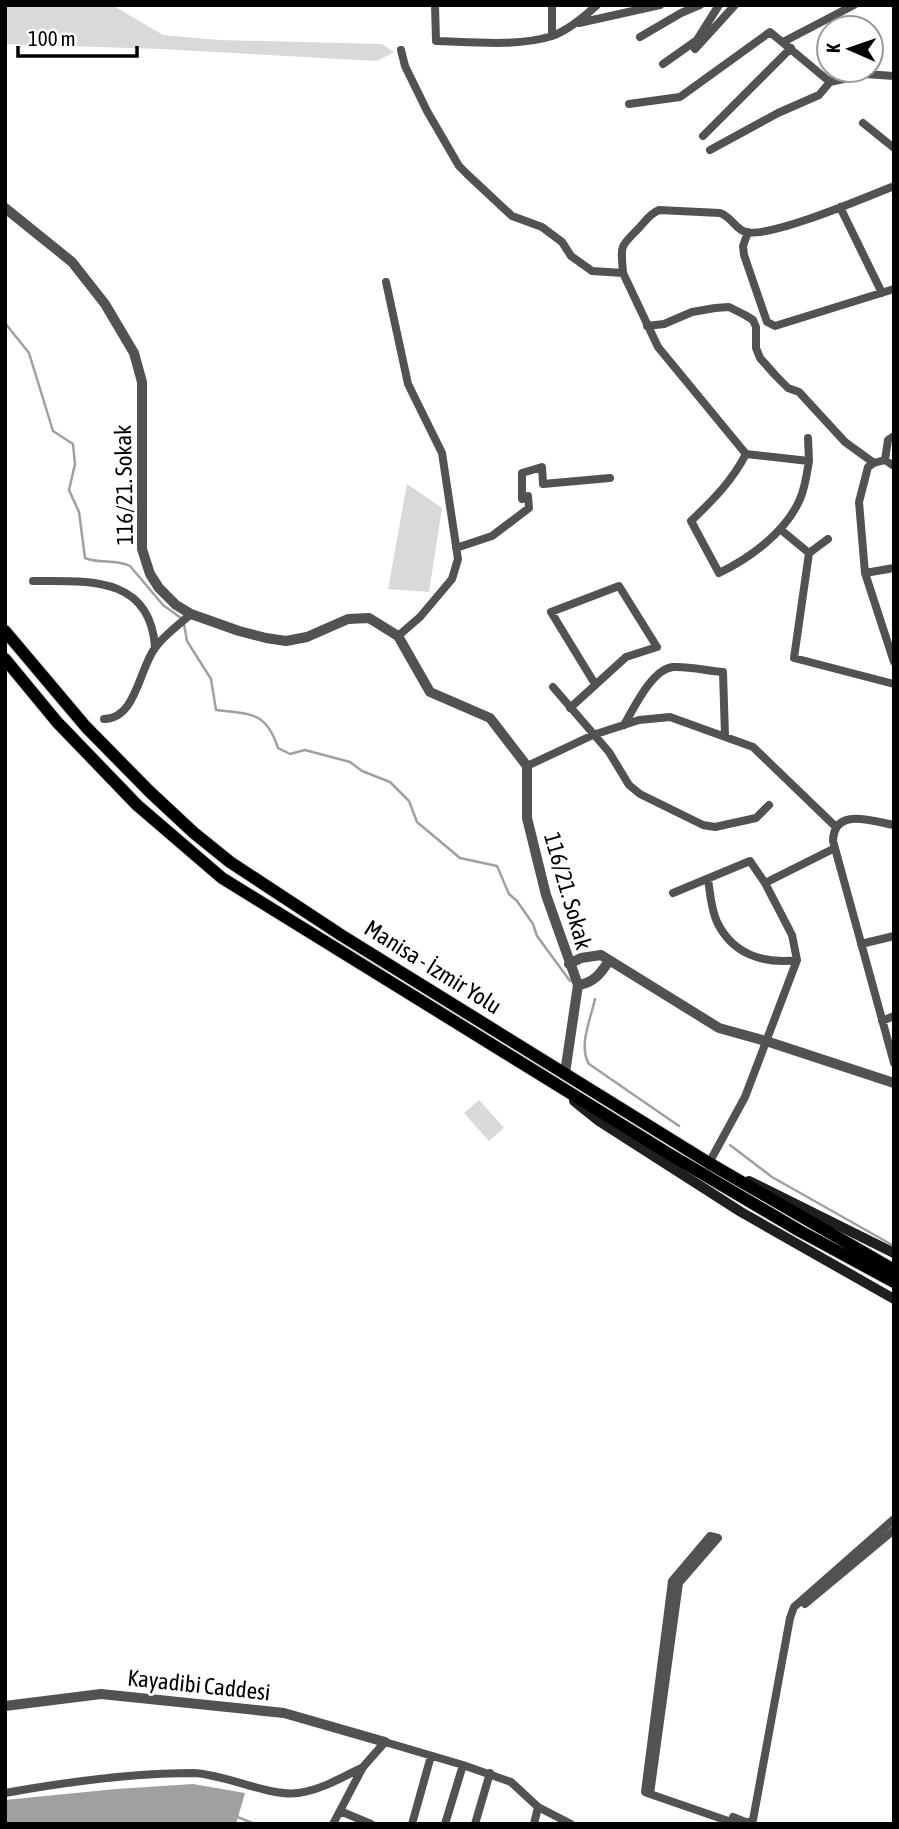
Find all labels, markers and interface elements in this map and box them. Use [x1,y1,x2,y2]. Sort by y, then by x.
scale bar [18,14,136,58]
north arrow [815,14,885,84]
text: 100 m [28,26,76,50]
text: K [822,43,844,53]
street label: 116/21. Sokak [110,425,138,545]
street label: 116/21. Sokak [539,830,597,952]
street label: Manisa - İzmir Yolu [360,915,506,1019]
street label: Kayadibi Caddesi [126,1665,272,1705]

